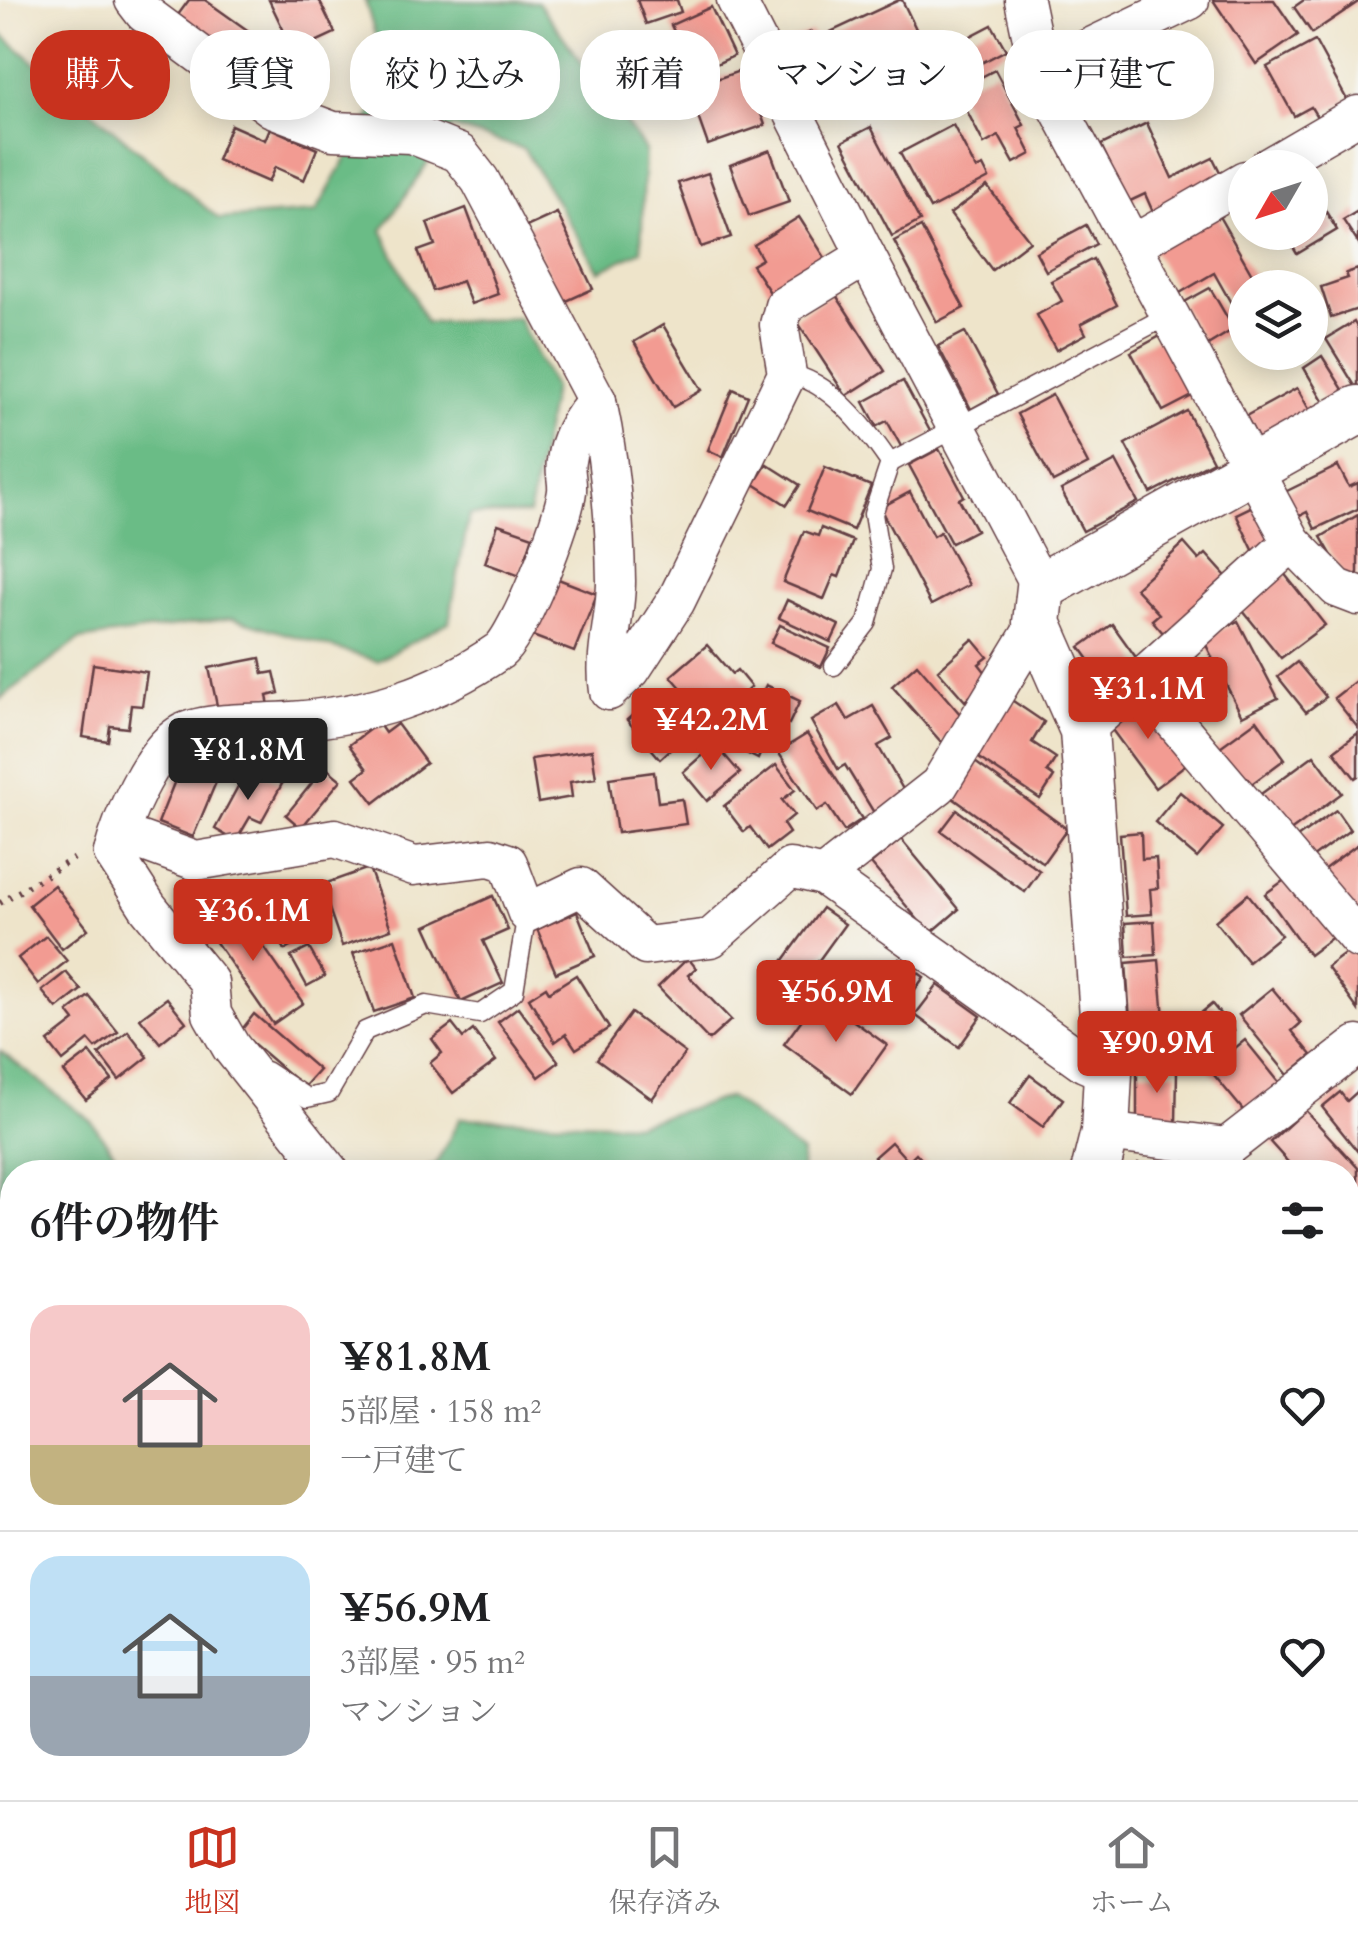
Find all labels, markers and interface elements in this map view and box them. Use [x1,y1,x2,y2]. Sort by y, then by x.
chip: 購入 [30,30,170,120]
chip: 賃貸 [190,30,330,120]
chip: 絞り込み [350,30,560,120]
chip: 新着 [580,30,720,120]
chip: マンション [740,30,984,120]
chip: 一戸建て [1004,30,1214,120]
north arrow [1228,150,1328,250]
map controls [1228,150,1328,370]
button: layers [1228,270,1328,370]
pin: ¥31.1M [1067,657,1229,742]
text: ¥31.1M [1090,667,1206,711]
pin: ¥42.2M [630,688,792,773]
text: ¥42.2M [653,698,769,742]
pin: ¥81.8M [167,718,329,803]
text: ¥81.8M [190,728,306,772]
pin: ¥36.1M [172,879,334,964]
text: ¥36.1M [195,889,311,933]
pin: ¥56.9M [755,960,917,1045]
text: ¥56.9M [778,970,894,1014]
pin: ¥90.9M [1076,1011,1238,1096]
text: ¥90.9M [1099,1021,1215,1065]
icon: filters [1275,1193,1330,1248]
text: 6件の物件 [30,1195,220,1252]
text: ¥81.8M [340,1328,491,1385]
icon: home [110,1345,230,1465]
icon: heart [1275,1378,1330,1433]
text: 5部屋 · 158 m² [340,1390,541,1434]
text: 一戸建て [340,1439,468,1483]
text: ¥56.9M [340,1579,491,1636]
icon: home [110,1596,230,1716]
icon: heart [1275,1629,1330,1684]
text: 3部屋 · 95 m² [340,1641,525,1685]
text: マンション [340,1690,499,1734]
tab: 地図 [184,1820,240,1922]
tab: 保存済み [609,1820,721,1922]
tab: ホーム [1090,1820,1174,1922]

